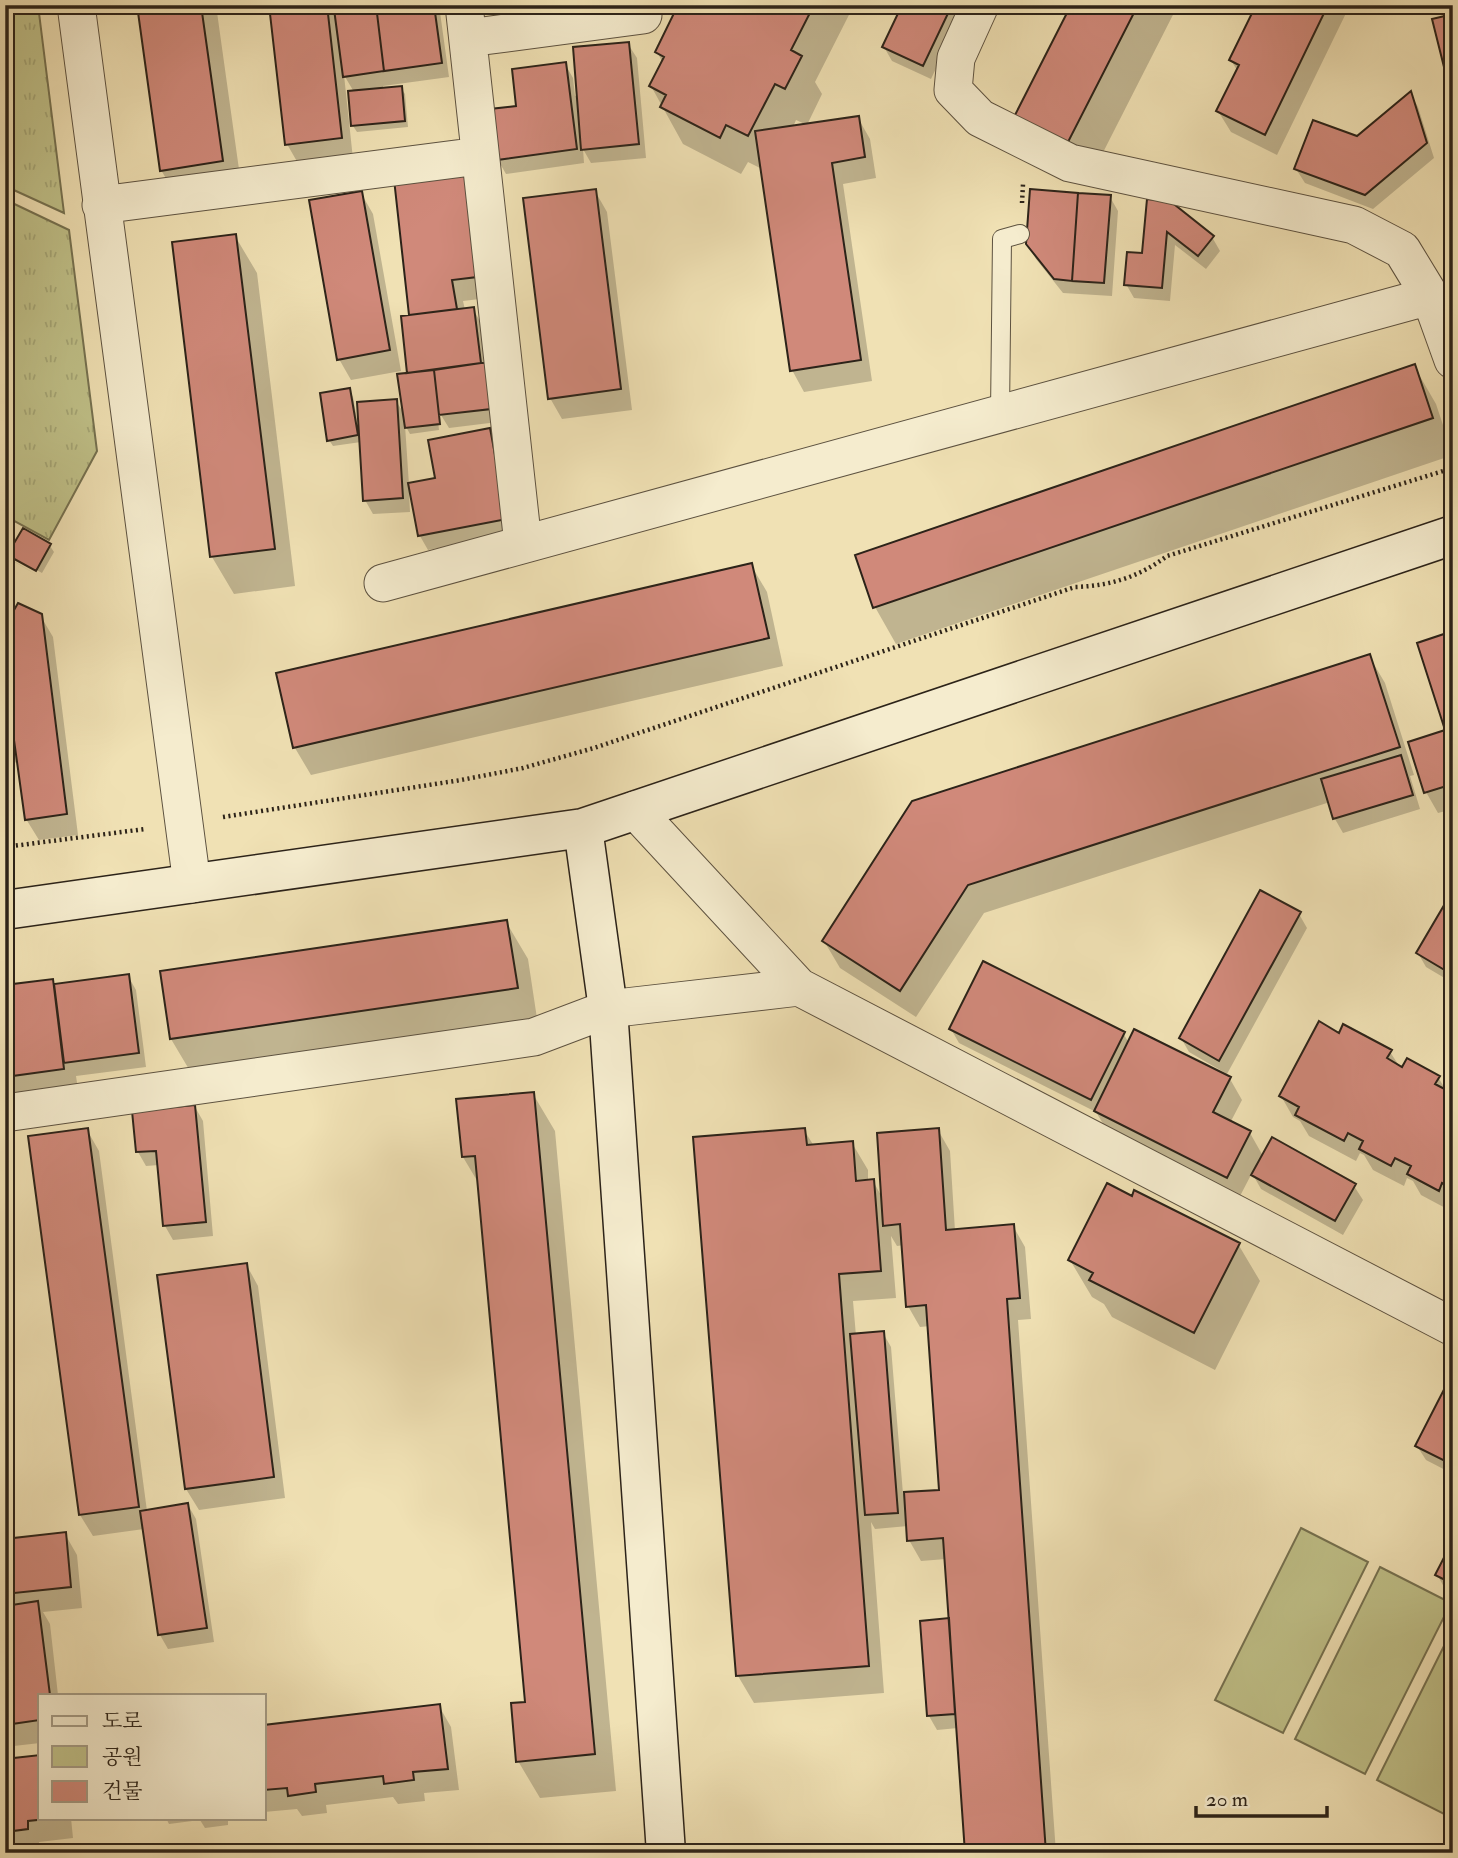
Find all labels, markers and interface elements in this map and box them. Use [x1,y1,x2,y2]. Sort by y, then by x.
legend [38,1694,266,1820]
text: 도로 [102,1708,143,1735]
text: 공원 [102,1744,143,1771]
scale bar [1196,1774,1327,1818]
text: 건물 [102,1778,143,1805]
text: 20 m [1206,1786,1248,1813]

